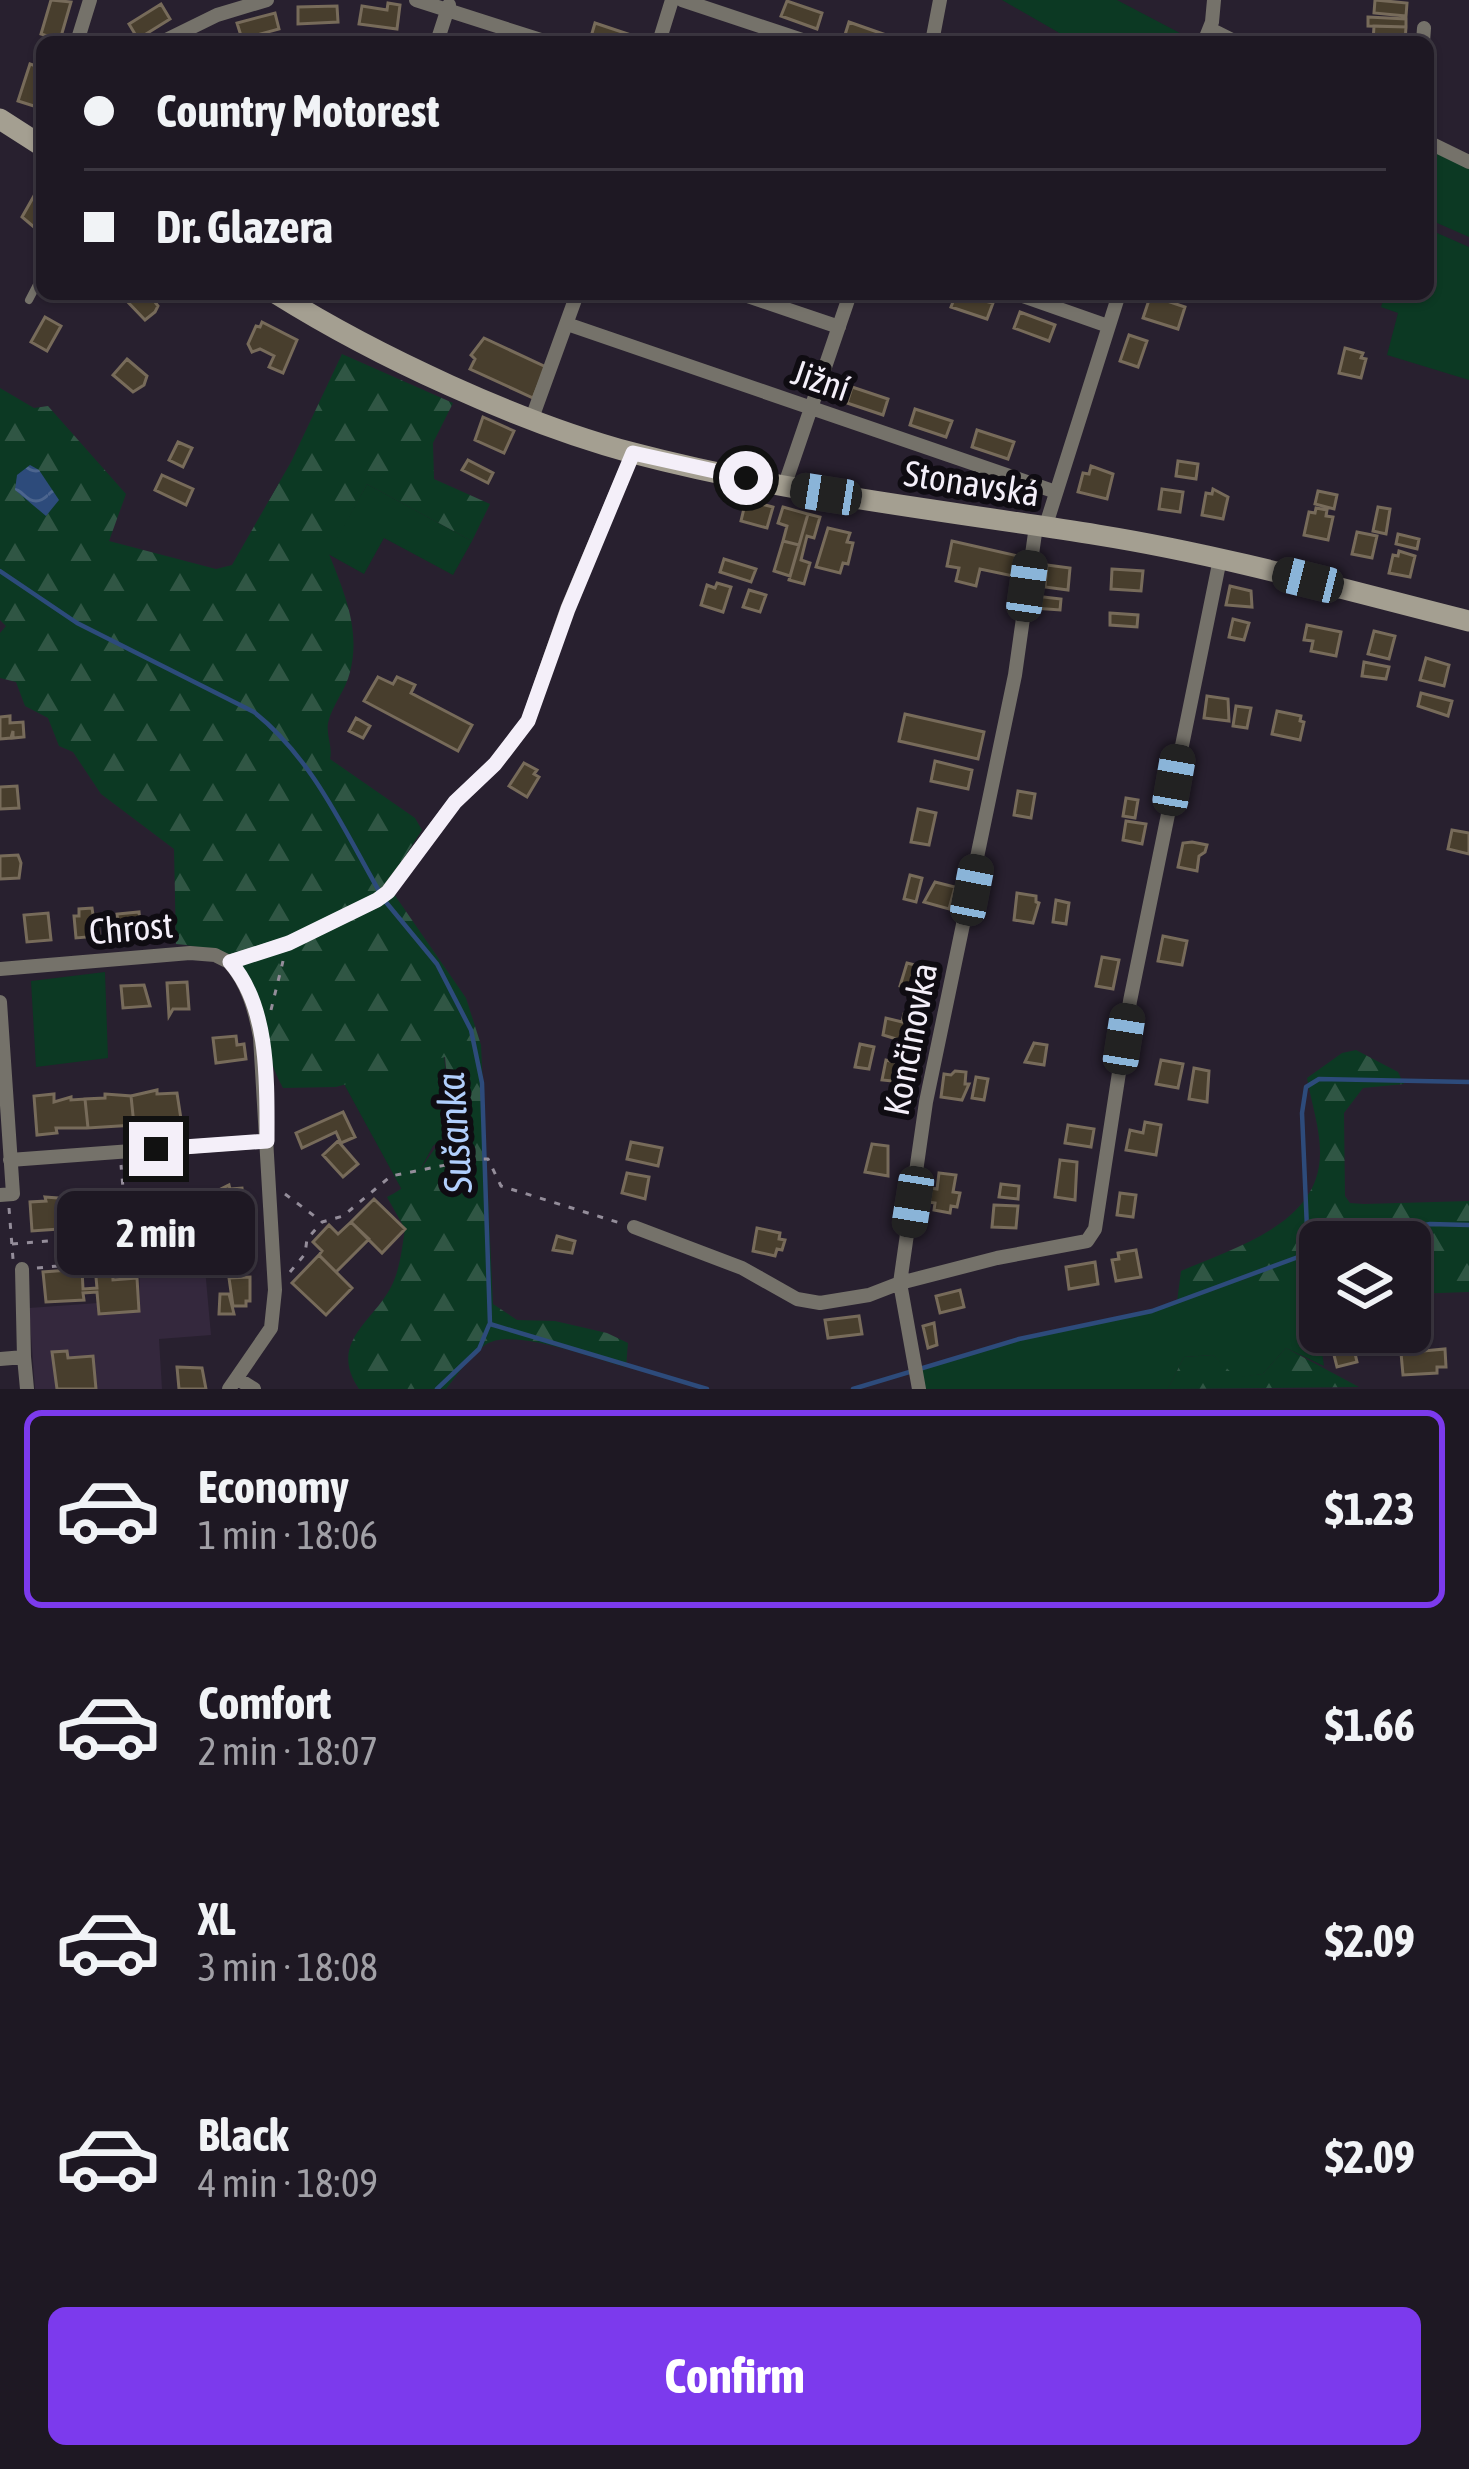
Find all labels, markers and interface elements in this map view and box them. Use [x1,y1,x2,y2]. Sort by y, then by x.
text: Country Motorest [156,85,439,137]
text: Dr. Glazera [156,201,333,253]
street label: Jižní [786,351,856,409]
route start [719,451,773,505]
street label: Stonavská [901,452,1043,514]
car [788,471,864,517]
car [1004,548,1050,624]
car [1269,554,1347,606]
car [1150,741,1198,819]
car [947,851,997,929]
street label: Chrost [87,903,175,953]
street label: Končinovka [875,959,945,1119]
car [1101,1001,1147,1077]
water label: Sušanka [428,1071,480,1196]
route end [129,1122,183,1176]
car [890,1164,936,1240]
callout: 2 min [57,1191,255,1275]
text: 2 min [116,1211,196,1255]
map controls [1299,1221,1431,1353]
button: layers [1299,1221,1431,1353]
icon: car [54,1455,162,1563]
text: Economy [198,1461,349,1513]
text: $1.23 [1325,1483,1415,1535]
text: 1 min · 18:06 [198,1513,378,1557]
icon: car [54,1671,162,1779]
text: Comfort [198,1677,331,1729]
text: $1.66 [1325,1699,1415,1751]
text: 2 min · 18:07 [198,1729,378,1773]
icon: car [54,1887,162,1995]
text: XL [198,1893,236,1945]
text: $2.09 [1325,1915,1415,1967]
text: 3 min · 18:08 [198,1945,378,1989]
icon: car [54,2103,162,2211]
text: Black [198,2109,289,2161]
text: $2.09 [1325,2131,1415,2183]
text: 4 min · 18:09 [198,2161,378,2205]
button: Confirm [48,2307,1421,2445]

